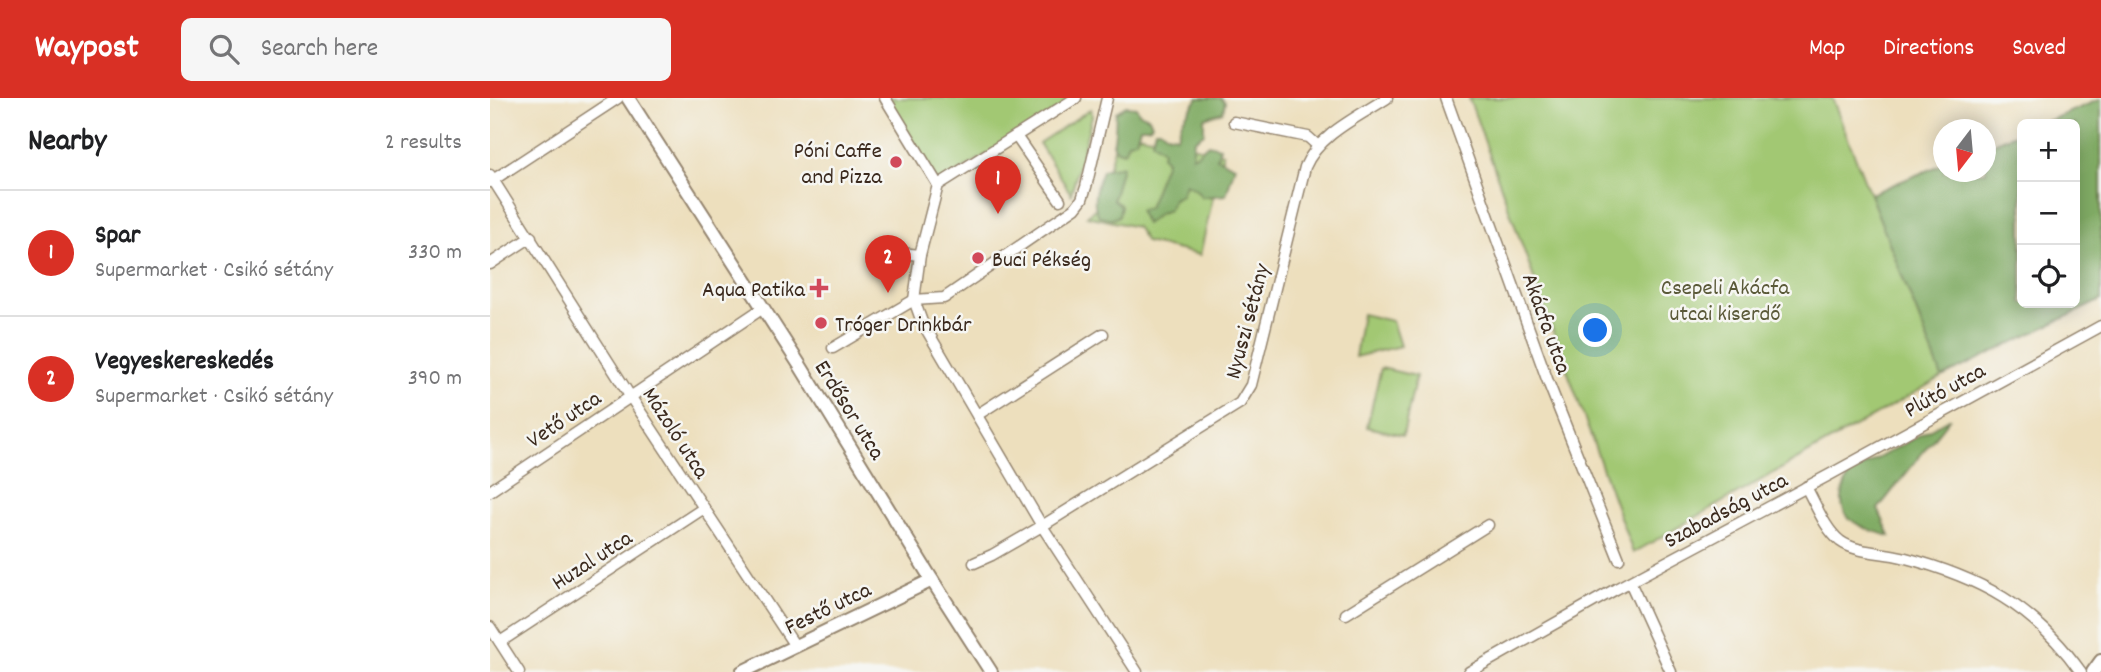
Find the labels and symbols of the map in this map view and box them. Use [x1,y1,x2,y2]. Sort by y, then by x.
north arrow [1933,119,1996,182]
place label: Póni Caffe and Pizza [793,136,883,195]
marker: Póni Caffe and Pizza [888,154,904,170]
pin: 1 [975,156,1021,214]
pin: 2 [865,235,911,293]
place label: Buci Pékség [992,245,1091,278]
marker: Buci Pékség [970,250,986,266]
street label: Nyuszi sétány [1218,260,1281,383]
street label: Akácfa utca [1511,269,1579,380]
park label: Csepeli Akácfa utcai kiserdő [1661,273,1790,332]
place label: Aqua Patika [702,275,806,308]
marker: Aqua Patika [811,280,827,296]
place label: Tróger Drinkbár [835,310,972,343]
your location [1578,313,1612,347]
marker: Tróger Drinkbár [813,315,829,331]
street label: Erdősor utca [804,355,892,468]
street label: Plútó utca [1899,356,1993,428]
street label: Mázoló utca [632,382,717,487]
street label: Vető utca [521,383,610,458]
street label: Szabadság utca [1659,465,1796,559]
street label: Huzal utca [546,523,641,600]
street label: Festő utca [780,575,878,645]

